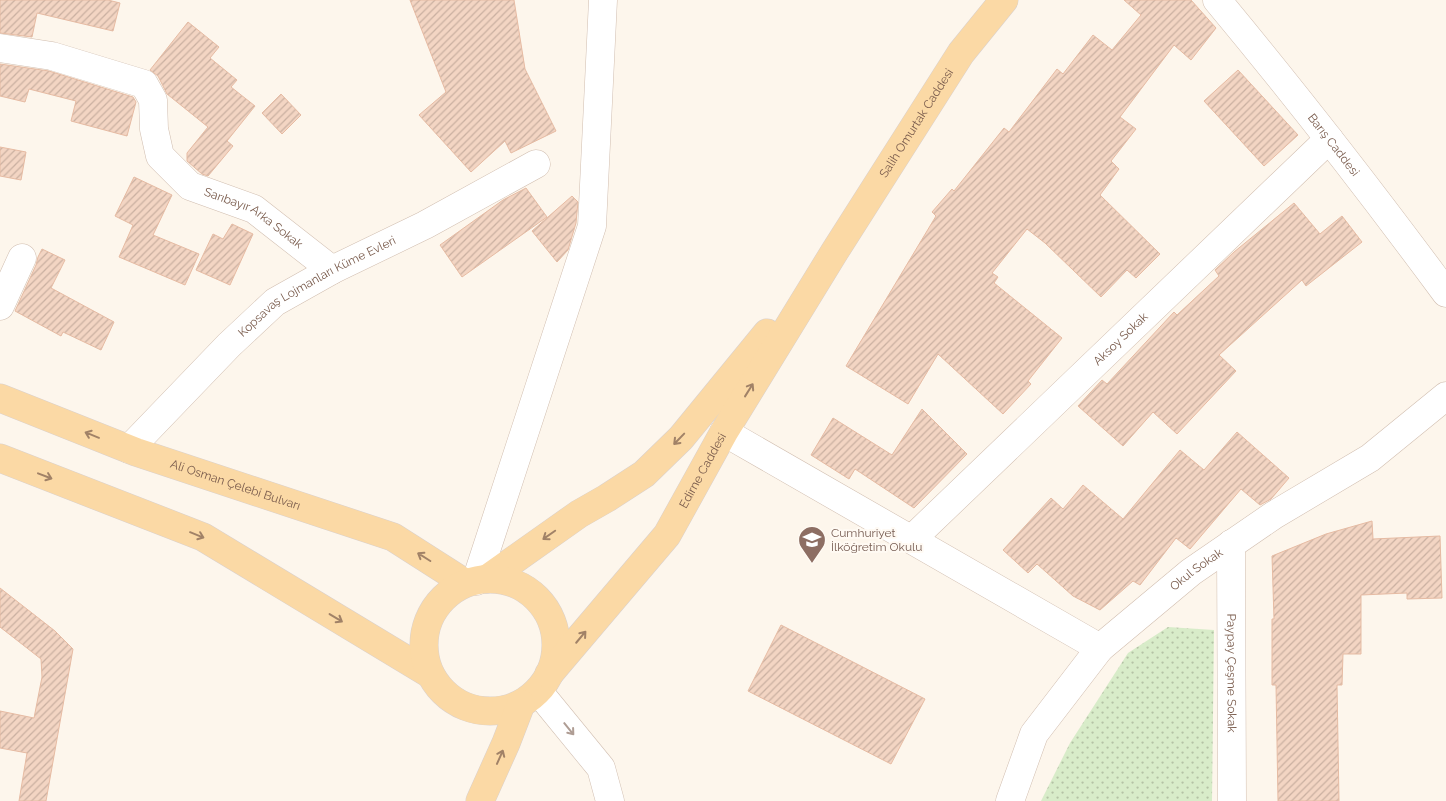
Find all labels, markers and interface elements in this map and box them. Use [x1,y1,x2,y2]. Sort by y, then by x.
street label: Salih Omurtak Caddesi [877,66,956,180]
street label: Barış Caddesi [1305,111,1362,179]
street label: Sarıbayır Arka Sokak [202,185,306,252]
street label: Kopsavaş Lojmanları Küme Evleri [235,233,398,340]
street label: Aksoy Sokak [1090,309,1151,368]
one-way arrow [745,384,755,398]
one-way arrow [85,429,100,439]
street label: Edirne Caddesi [676,431,729,511]
one-way arrow [673,433,685,446]
street label: Ali Osman Çelebi Bulvarı [169,457,302,513]
one-way arrow [38,472,53,481]
school or university icon: Cumhuriyet İlköğretim Okulu [797,525,827,564]
place label: Cumhuriyet İlköğretim Okulu [831,526,922,554]
one-way arrow [189,530,204,540]
one-way arrow [542,530,556,540]
street label: Okul Sokak [1167,545,1226,594]
one-way arrow [418,552,432,562]
one-way arrow [329,613,343,623]
street label: Paypay Çeşme Sokak [1224,613,1239,733]
one-way arrow [575,630,586,643]
one-way arrow [563,722,574,735]
one-way arrow [496,750,506,765]

